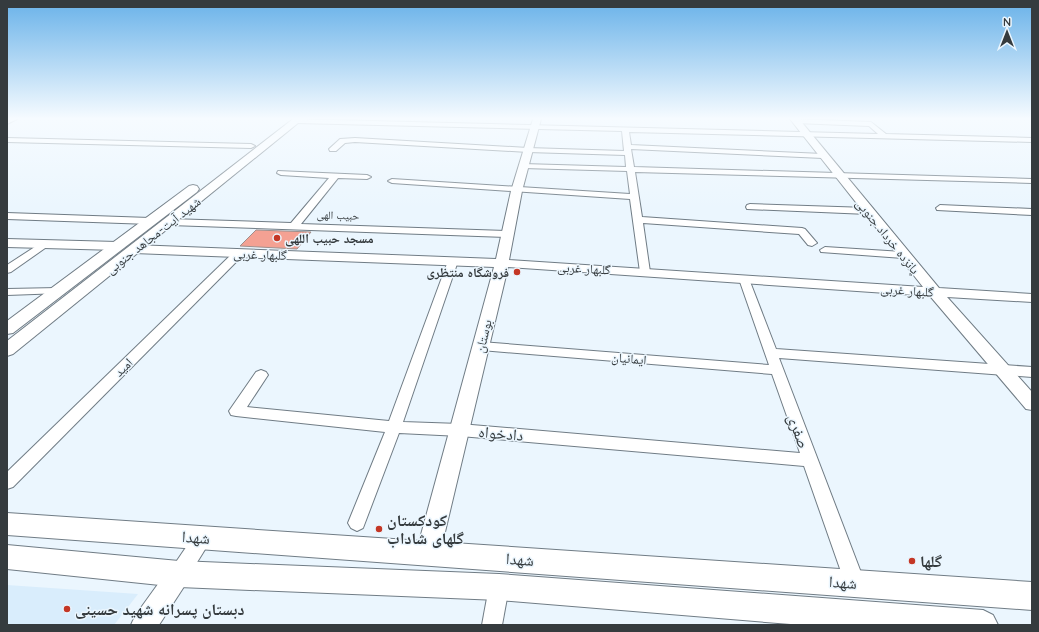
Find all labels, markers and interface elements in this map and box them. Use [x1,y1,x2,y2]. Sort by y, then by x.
north arrow [987,12,1027,52]
text: N [1003,15,1011,29]
street label: شهید آیت-مجاهد جنوبی [102,193,204,278]
street label: پانزده خرداد جنوبی [852,195,923,278]
street label: حبیب الهی [316,207,360,223]
place label: مسجد حبیب اللهی [285,230,374,247]
marker: مسجد حبیب اللهی [272,233,282,243]
street label: گلبهار غربی [233,245,288,264]
street label: گلبهار غربی [557,259,612,278]
place label: فروشگاه منتظری [427,264,509,280]
marker: فروشگاه منتظری [512,267,522,277]
street label: گلبهار غربی [880,280,935,301]
street label: بوستان [471,318,496,355]
street label: ایمانیان [611,348,647,369]
street label: امید [110,354,136,380]
street label: صفری [783,411,814,451]
street label: دادخواه [478,421,524,445]
place label: کودکستان گلهای شاداب [387,510,464,548]
marker: کودکستان گلهای شاداب [374,524,384,534]
street label: شهدا [181,526,211,548]
street label: شهدا [505,548,535,570]
place label: گلها [920,551,942,571]
marker: گلها [907,556,917,566]
street label: شهدا [828,571,858,593]
place label: دبستان پسرانه شهید حسینی [75,599,244,619]
marker: دبستان پسرانه شهید حسینی [62,604,72,614]

